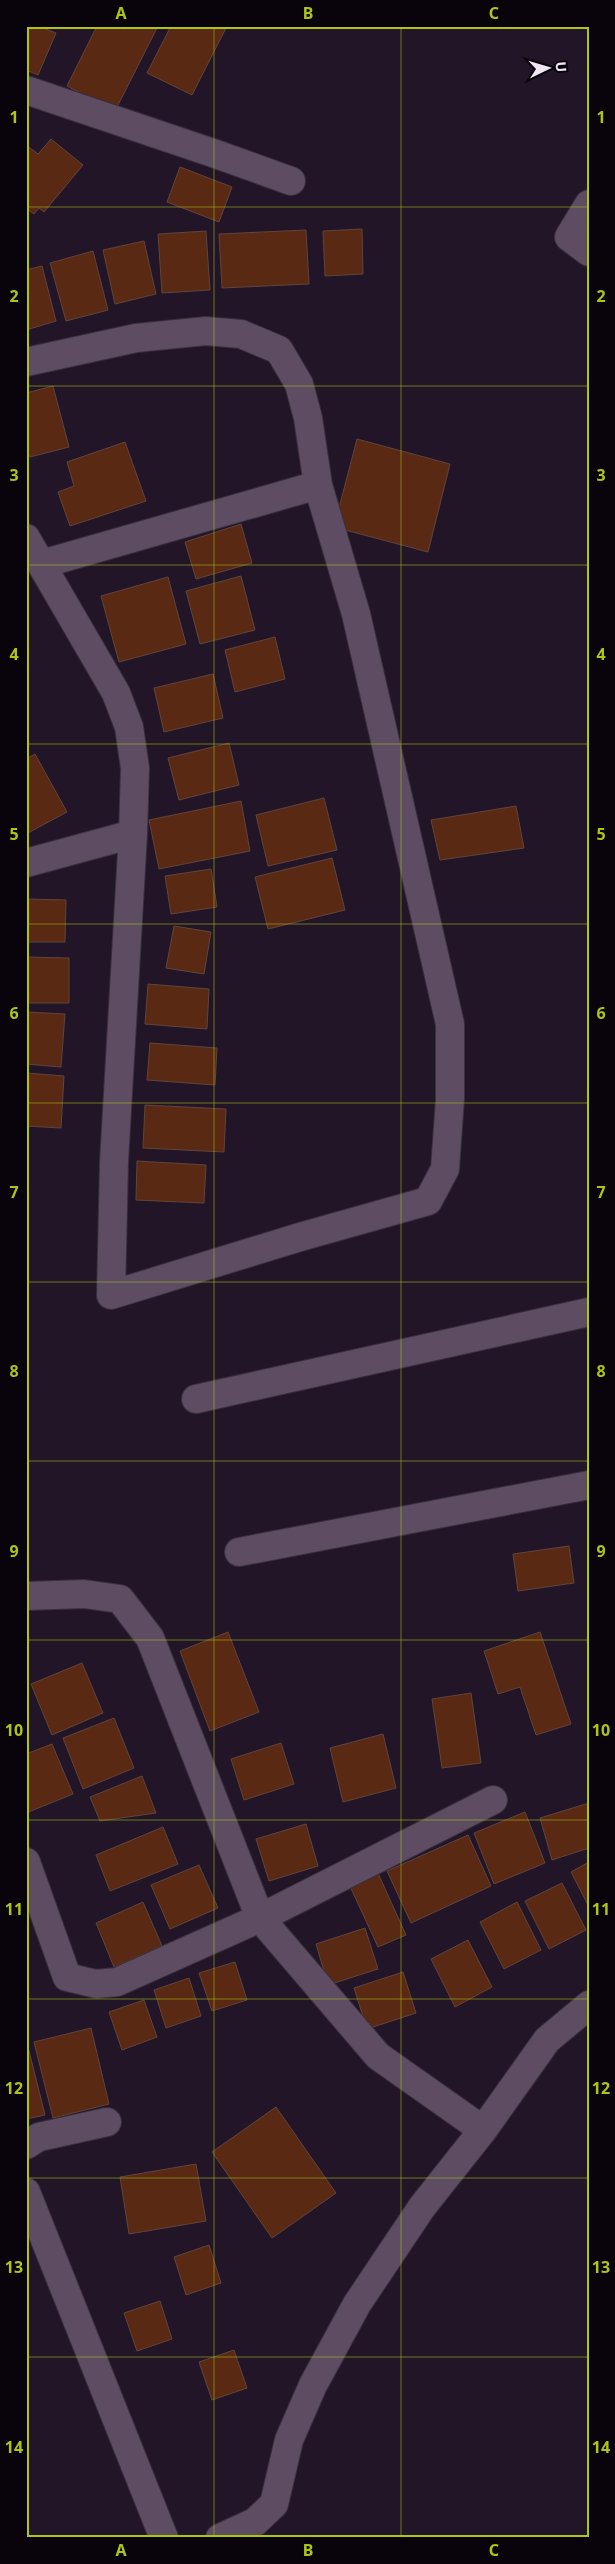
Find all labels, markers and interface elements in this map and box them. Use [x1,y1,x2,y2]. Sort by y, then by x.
text: A [115,2,127,24]
text: B [303,2,313,24]
text: C [489,2,499,24]
north arrow [522,42,572,92]
text: U [552,61,571,73]
text: 1 [9,106,19,128]
text: 1 [596,106,606,128]
text: 2 [9,285,19,307]
text: 2 [596,285,606,307]
text: 3 [9,464,19,486]
text: 3 [596,464,606,486]
text: 4 [9,643,19,665]
text: 4 [596,643,606,665]
text: 5 [9,823,19,845]
text: 5 [596,823,606,845]
text: 6 [9,1002,19,1024]
text: 6 [596,1002,606,1024]
text: 7 [9,1181,19,1203]
text: 7 [596,1181,606,1203]
text: 8 [9,1360,19,1382]
text: 8 [596,1360,606,1382]
text: 9 [9,1540,19,1562]
text: 9 [596,1540,606,1562]
text: 10 [5,1719,23,1741]
text: 10 [592,1719,610,1741]
text: 11 [5,1898,23,1920]
text: 11 [592,1898,610,1920]
text: 12 [5,2077,23,2099]
text: 12 [592,2077,610,2099]
text: 13 [5,2256,23,2278]
text: 13 [592,2256,610,2278]
text: 14 [5,2436,23,2458]
text: 14 [592,2436,610,2458]
text: A [115,2539,127,2561]
text: B [303,2539,313,2561]
text: C [489,2539,499,2561]

